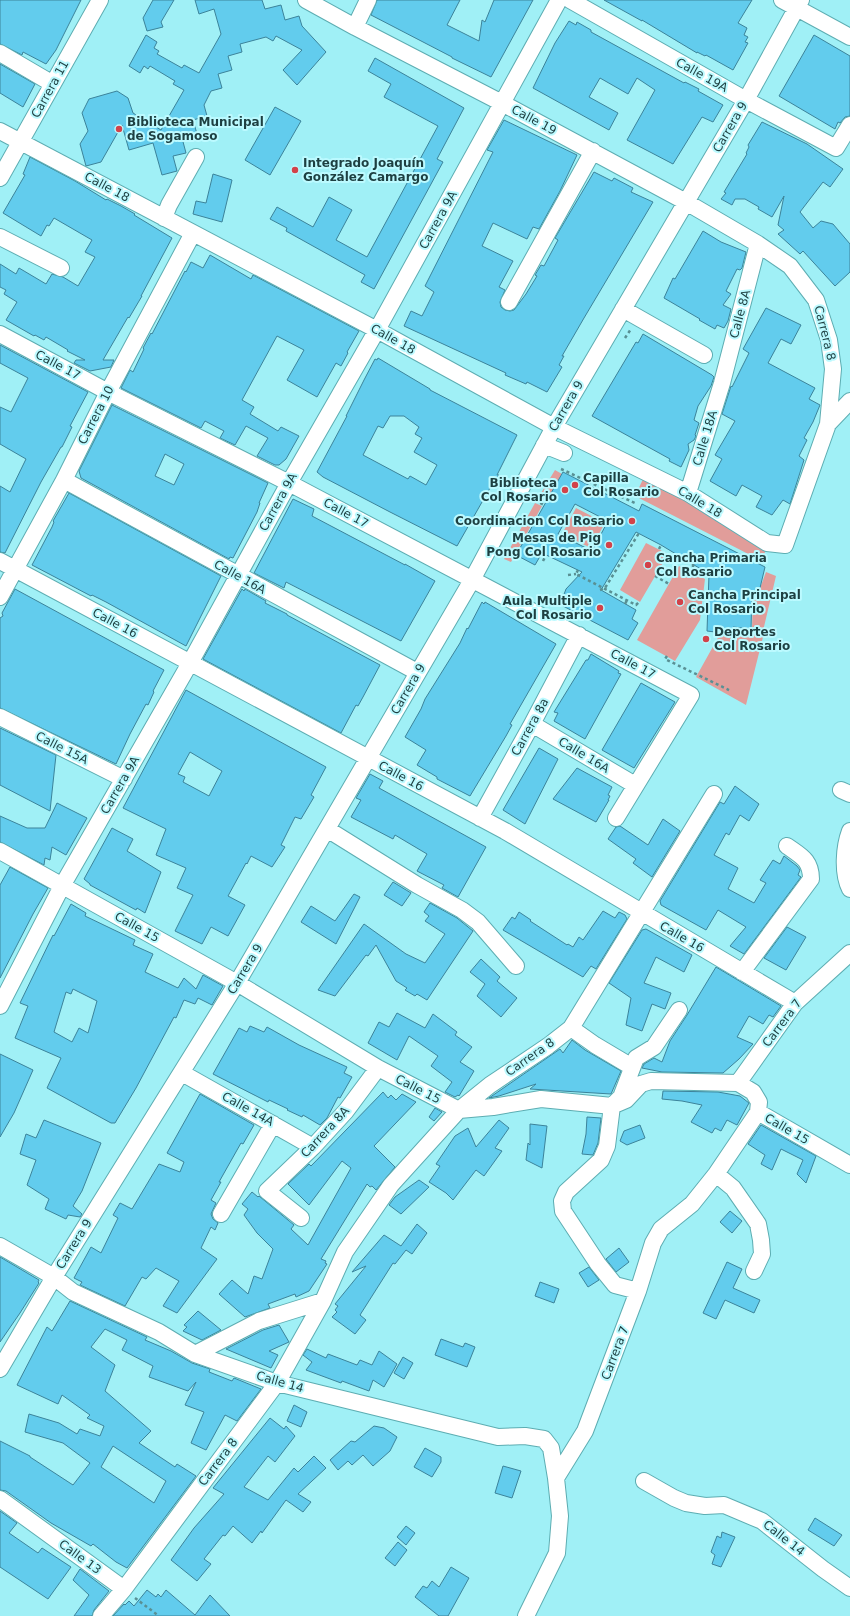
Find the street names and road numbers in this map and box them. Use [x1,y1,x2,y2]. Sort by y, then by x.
street label: Calle 19A [674,55,731,95]
street label: Carrera 11 [28,58,72,120]
street label: Carrera 9 [710,99,750,155]
street label: Calle 19 [509,102,559,138]
street label: Calle 18 [82,169,132,205]
street label: Carrera 9A [416,188,460,252]
street label: Calle 8A [727,288,753,340]
street label: Carrera 8 [811,304,839,362]
street label: Calle 18 [368,321,418,357]
street label: Calle 17 [33,347,83,383]
street label: Carrera 9 [546,378,586,434]
street label: Carrera 10 [75,383,117,447]
street label: Calle 18A [690,408,720,467]
street label: Carrera 9A [256,470,300,534]
street label: Calle 18 [675,483,725,521]
street label: Calle 17 [321,495,371,531]
street label: Calle 16A [212,557,269,597]
street label: Calle 16 [90,605,140,641]
street label: Calle 17 [608,646,658,682]
street label: Carrera 9 [388,661,428,717]
street label: Carrera 8a [508,696,552,758]
street label: Calle 15A [33,729,91,768]
street label: Calle 16A [556,734,613,776]
street label: Carrera 9A [98,753,143,816]
street label: Calle 16 [376,758,426,794]
street label: Calle 15 [112,909,162,945]
street label: Calle 16 [657,919,707,955]
street label: Carrera 9 [225,941,265,997]
street label: Carrera 7 [759,996,805,1050]
street label: Carrera 8 [503,1035,557,1079]
street label: Calle 15 [393,1072,443,1106]
street label: Calle 14A [220,1089,277,1129]
street label: Carrera 8A [298,1103,353,1160]
street label: Calle 15 [762,1111,812,1147]
street label: Carrera 9 [53,1216,95,1272]
street label: Carrera 7 [598,1324,632,1382]
street label: Calle 14 [255,1369,305,1395]
street label: Carrera 8 [195,1435,241,1489]
street label: Calle 14 [760,1517,808,1559]
street label: Calle 13 [56,1537,104,1577]

